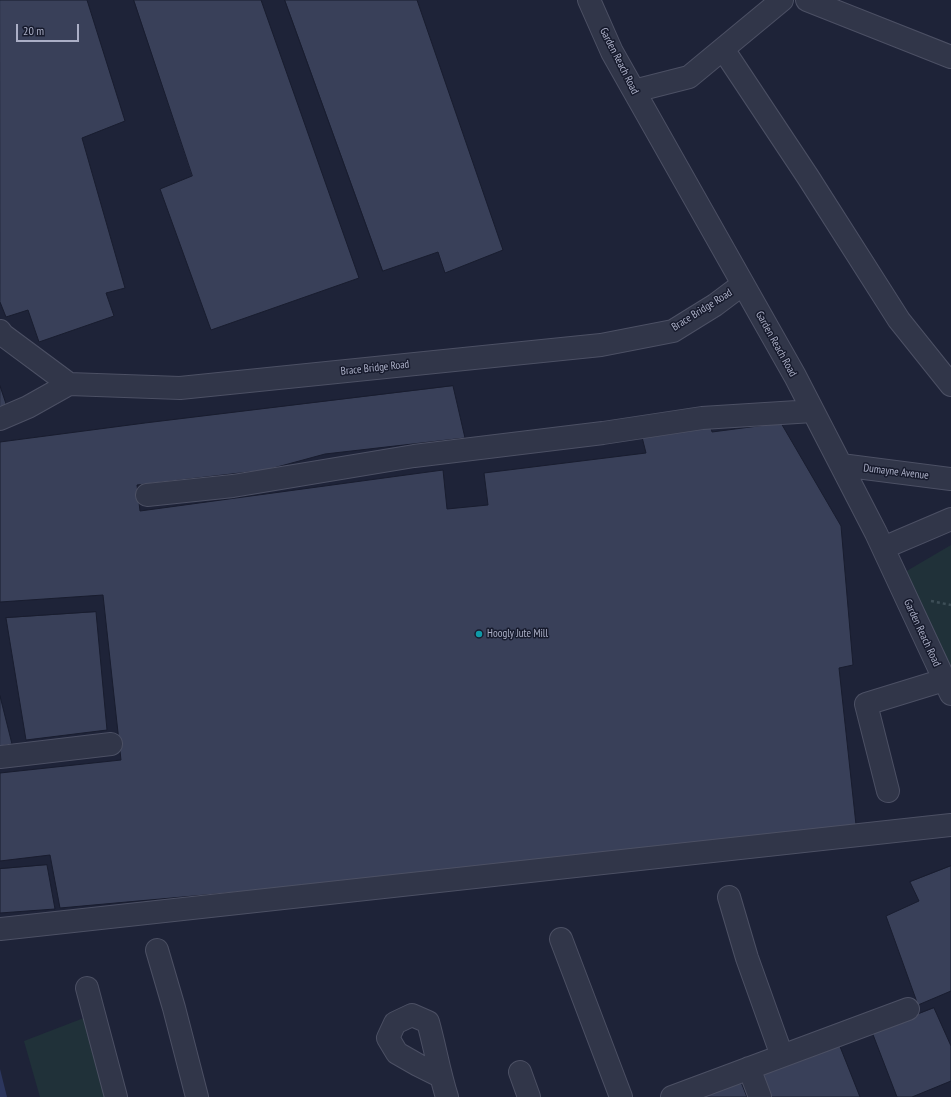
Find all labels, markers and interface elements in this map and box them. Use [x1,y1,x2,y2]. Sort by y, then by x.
scale bar [18,16,81,42]
text: 20 m [23,23,44,38]
street label: Garden Reach Road [597,26,641,96]
street label: Brace Bridge Road [669,286,735,334]
street label: Garden Reach Road [753,309,799,379]
street label: Brace Bridge Road [340,358,410,378]
street label: Dumayne Avenue [863,461,929,483]
street label: Garden Reach Road [901,597,943,669]
place label: Hoogly Jute Mill [487,627,548,641]
marker: Hoogly Jute Mill [474,629,484,639]

